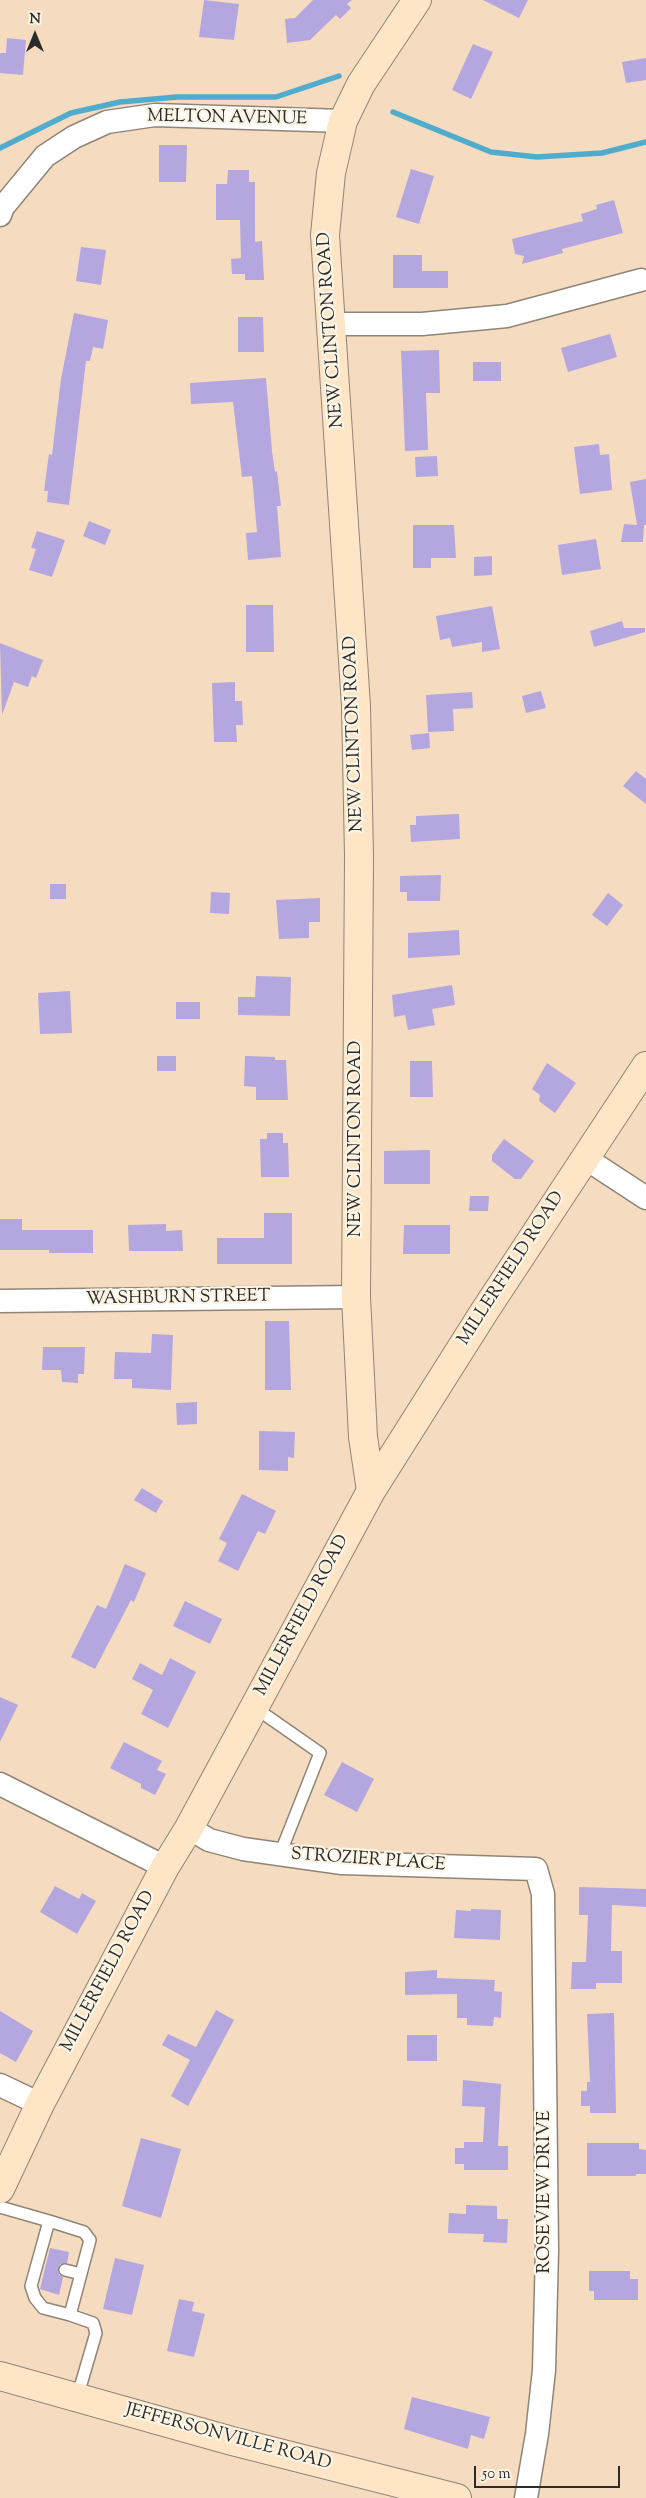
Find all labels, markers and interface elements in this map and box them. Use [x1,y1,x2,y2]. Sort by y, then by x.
north arrow [10,10,60,60]
text: N [29,10,41,30]
street label: MELTON AVENUE [147,107,307,131]
street label: NEW CLINTON ROAD [314,231,350,429]
street label: NEW CLINTON ROAD [341,635,369,833]
street label: NEW CLINTON ROAD [346,1041,368,1237]
street label: MILLERFIELD ROAD [454,1188,570,1350]
street label: WASHBURN STREET [86,1287,270,1311]
street label: MILLERFIELD ROAD [251,1532,355,1700]
street label: STROZIER PLACE [290,1845,446,1877]
street label: MILLERFIELD ROAD [57,1888,161,2056]
street label: ROSEVIEW DRIVE [535,2111,557,2273]
street label: JEFFERSONVILLE ROAD [123,2400,333,2476]
scale bar [476,2456,622,2488]
text: 50 m [482,2464,511,2485]

